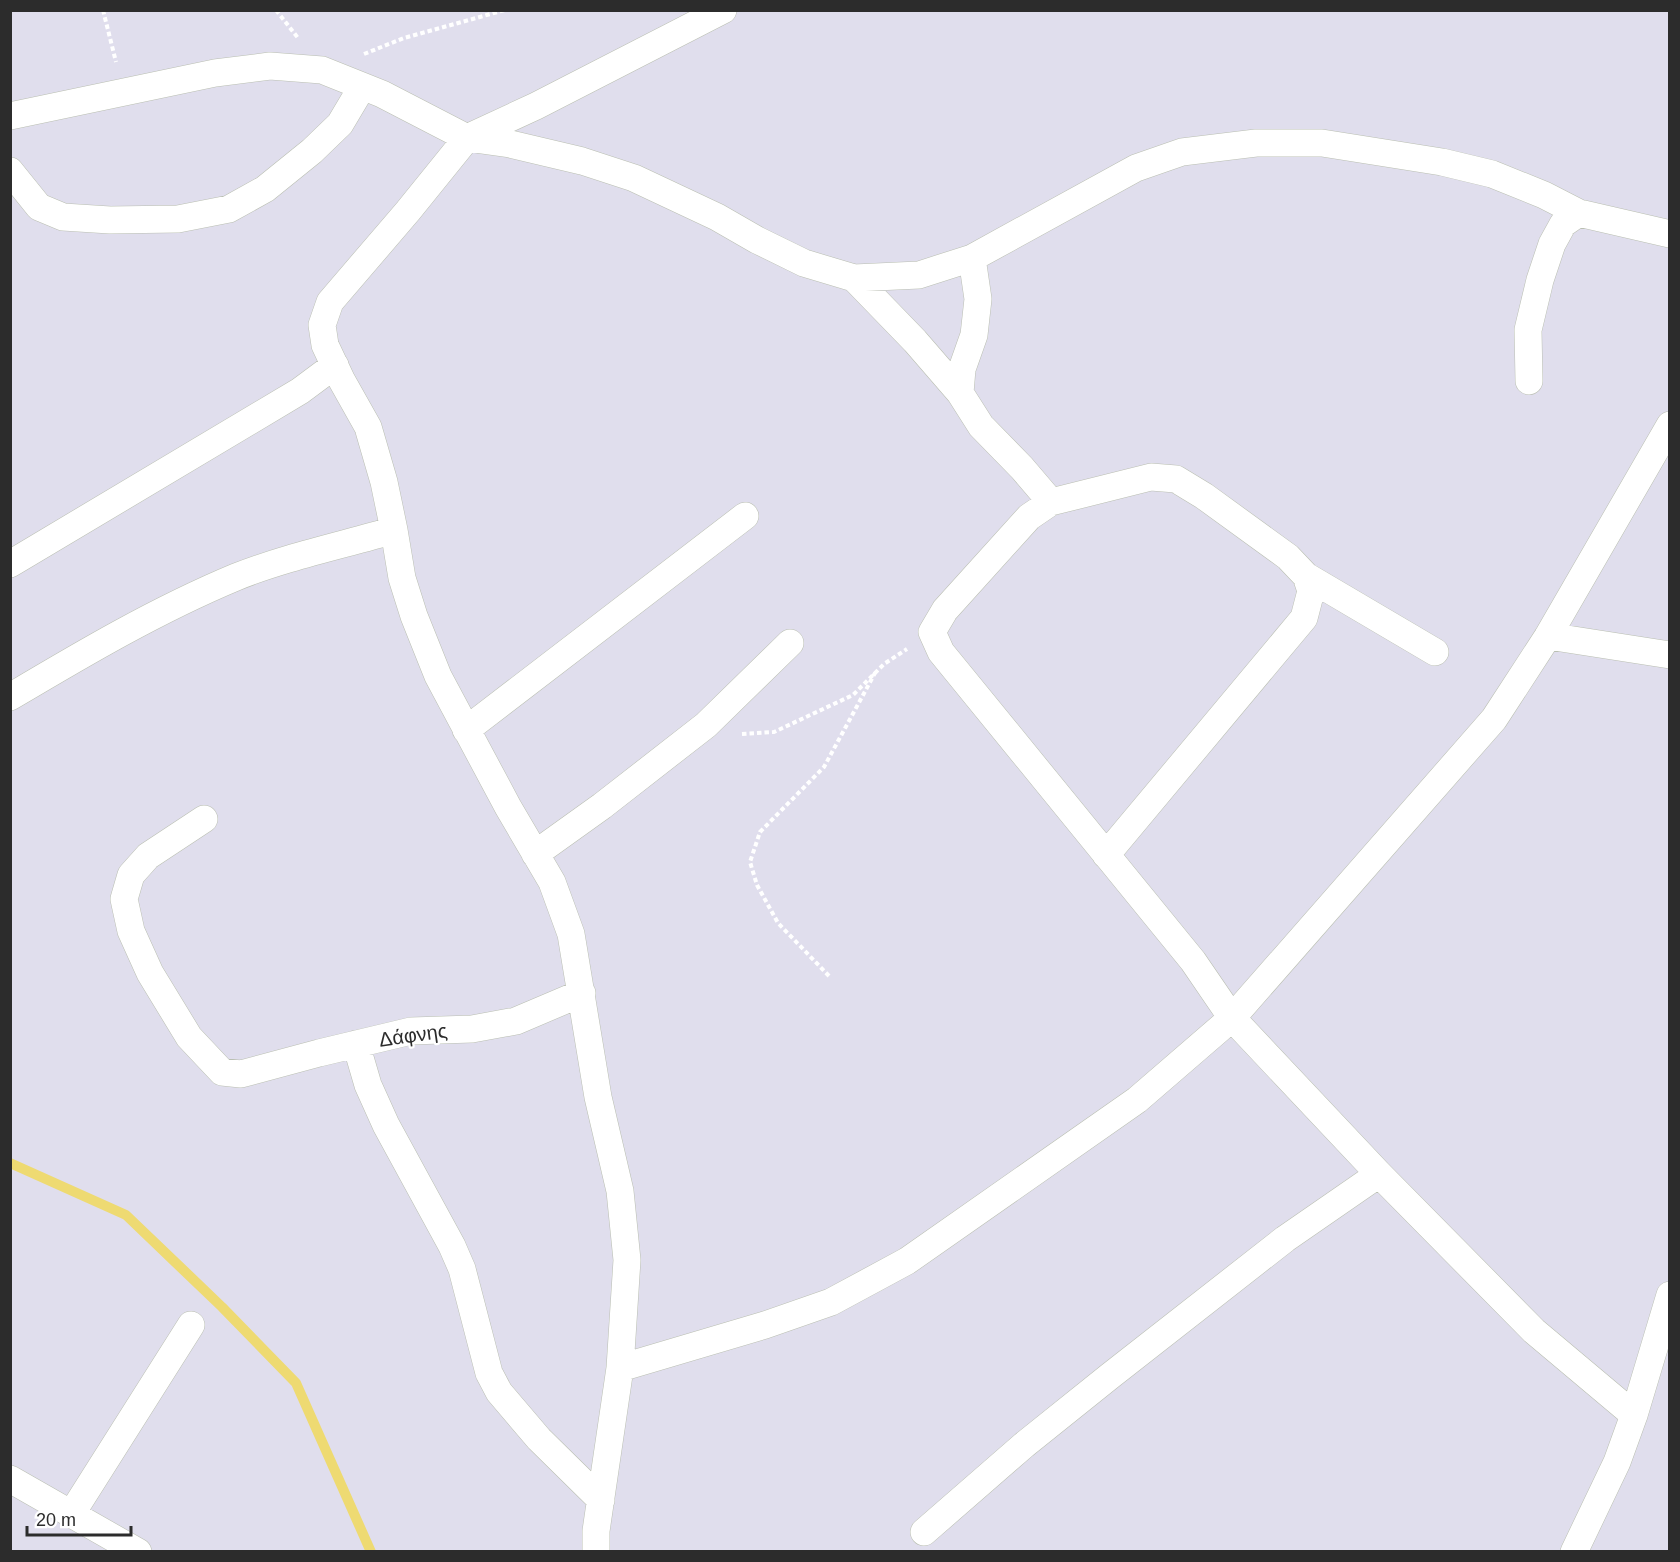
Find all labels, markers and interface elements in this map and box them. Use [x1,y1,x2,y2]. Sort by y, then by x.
street label: Δάφνης [377,1019,449,1051]
scale bar [27,1499,130,1537]
text: 20 m [36,1510,76,1530]

